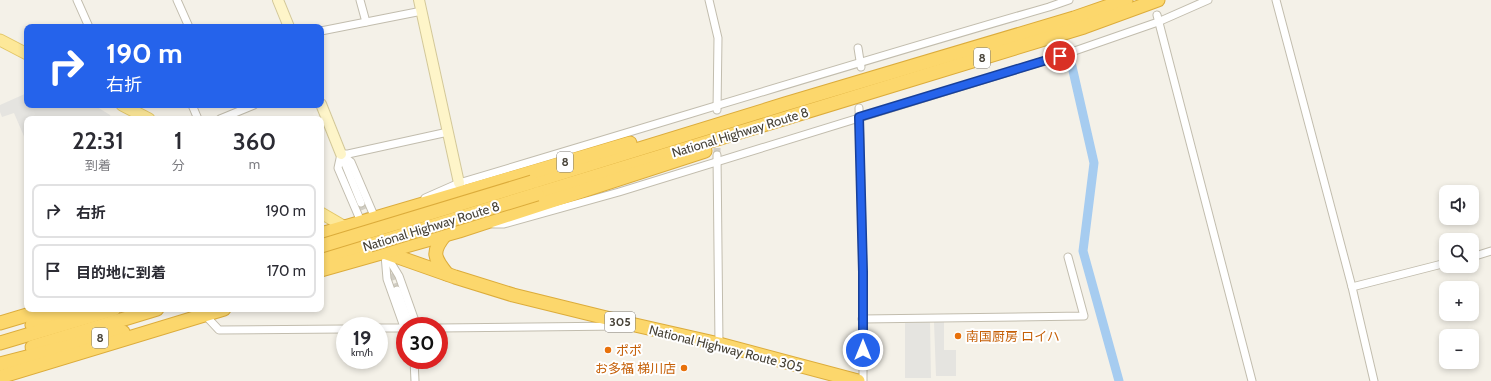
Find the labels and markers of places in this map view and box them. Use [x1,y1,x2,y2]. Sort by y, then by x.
pin [1043,39,1077,73]
place label: 南国厨房 ロイハ [966,328,1060,344]
marker: 南国厨房 ロイハ [953,331,963,341]
place label: ポポ [616,342,642,358]
marker: ポポ [603,345,613,355]
place label: お多福 梯川店 [595,360,676,376]
marker: お多福 梯川店 [679,363,689,373]

